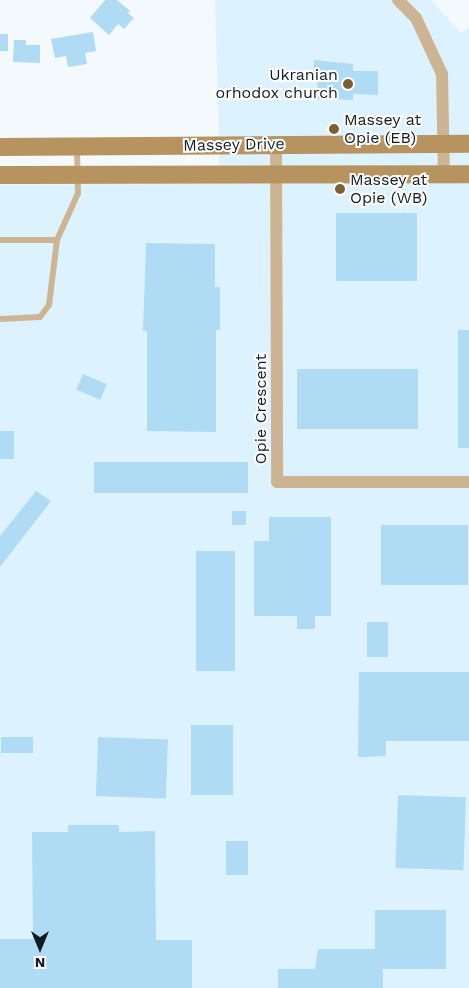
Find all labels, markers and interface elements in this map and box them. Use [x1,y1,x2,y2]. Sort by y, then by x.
place label: Ukranian orhodox church [215,65,338,103]
marker: Ukranian orhodox church [342,78,354,90]
place label: Massey at Opie (EB) [344,110,421,148]
marker: Massey at Opie (EB) [328,123,340,135]
street label: Massey Drive [183,135,285,155]
place label: Massey at Opie (WB) [350,170,427,208]
marker: Massey at Opie (WB) [334,183,346,195]
street label: Opie Crescent [251,354,271,464]
north arrow [15,923,65,973]
text: N [35,955,45,971]

